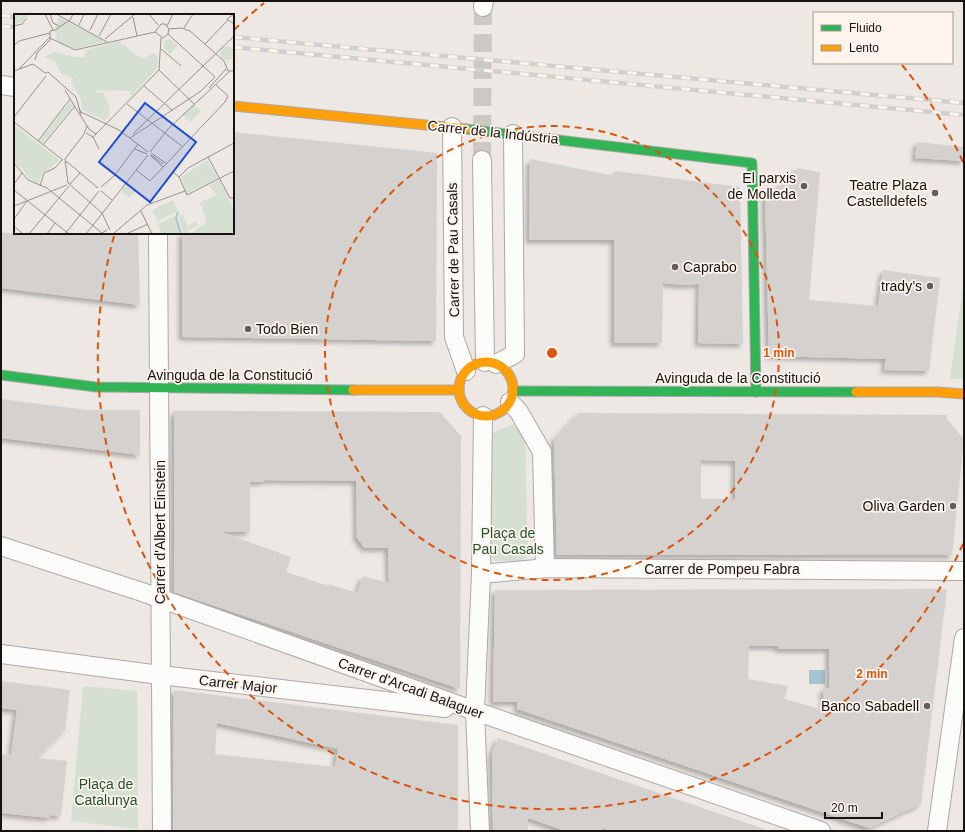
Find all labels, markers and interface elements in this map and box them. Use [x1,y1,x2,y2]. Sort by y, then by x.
legend [813,12,953,64]
inset map [14,14,234,234]
text: Fluido [849,21,882,35]
text: Lento [849,41,879,55]
street label: Carrer de la Indústria [427,117,559,147]
place label: El parxis de Molleda [728,170,796,202]
place label: Teatre Plaza Castelldefels [847,177,927,209]
marker: El parxis de Molleda [799,181,809,191]
street label: Carrer de Pau Casals [444,183,462,317]
marker: Teatre Plaza Castelldefels [930,188,940,198]
place label: Caprabo [683,259,737,275]
marker: Caprabo [670,262,680,272]
place label: trady’s [881,278,922,294]
marker: trady’s [925,281,935,291]
place label: Todo Bien [256,321,318,337]
marker: Todo Bien [243,324,253,334]
centre of rings [545,346,559,360]
text: 1 min [763,346,795,360]
street label: Avinguda de la Constitució [147,367,313,383]
street label: Avinguda de la Constitució [655,370,821,386]
street label: Carrer d'Albert Einstein [152,460,168,604]
place label: Oliva Garden [863,498,945,514]
marker: Oliva Garden [948,501,958,511]
park label: Plaça de Pau Casals [472,525,544,557]
street label: Carrer de Pompeu Fabra [644,561,800,577]
street label: Carrer d'Arcadi Balaguer [336,654,486,722]
text: 2 min [856,667,888,681]
street label: Carrer Major [198,672,278,696]
place label: Banco Sabadell [821,698,919,714]
marker: Banco Sabadell [922,701,932,711]
park label: Plaça de Catalunya [74,776,138,808]
scale bar [825,794,882,820]
text: 20 m [831,801,858,815]

